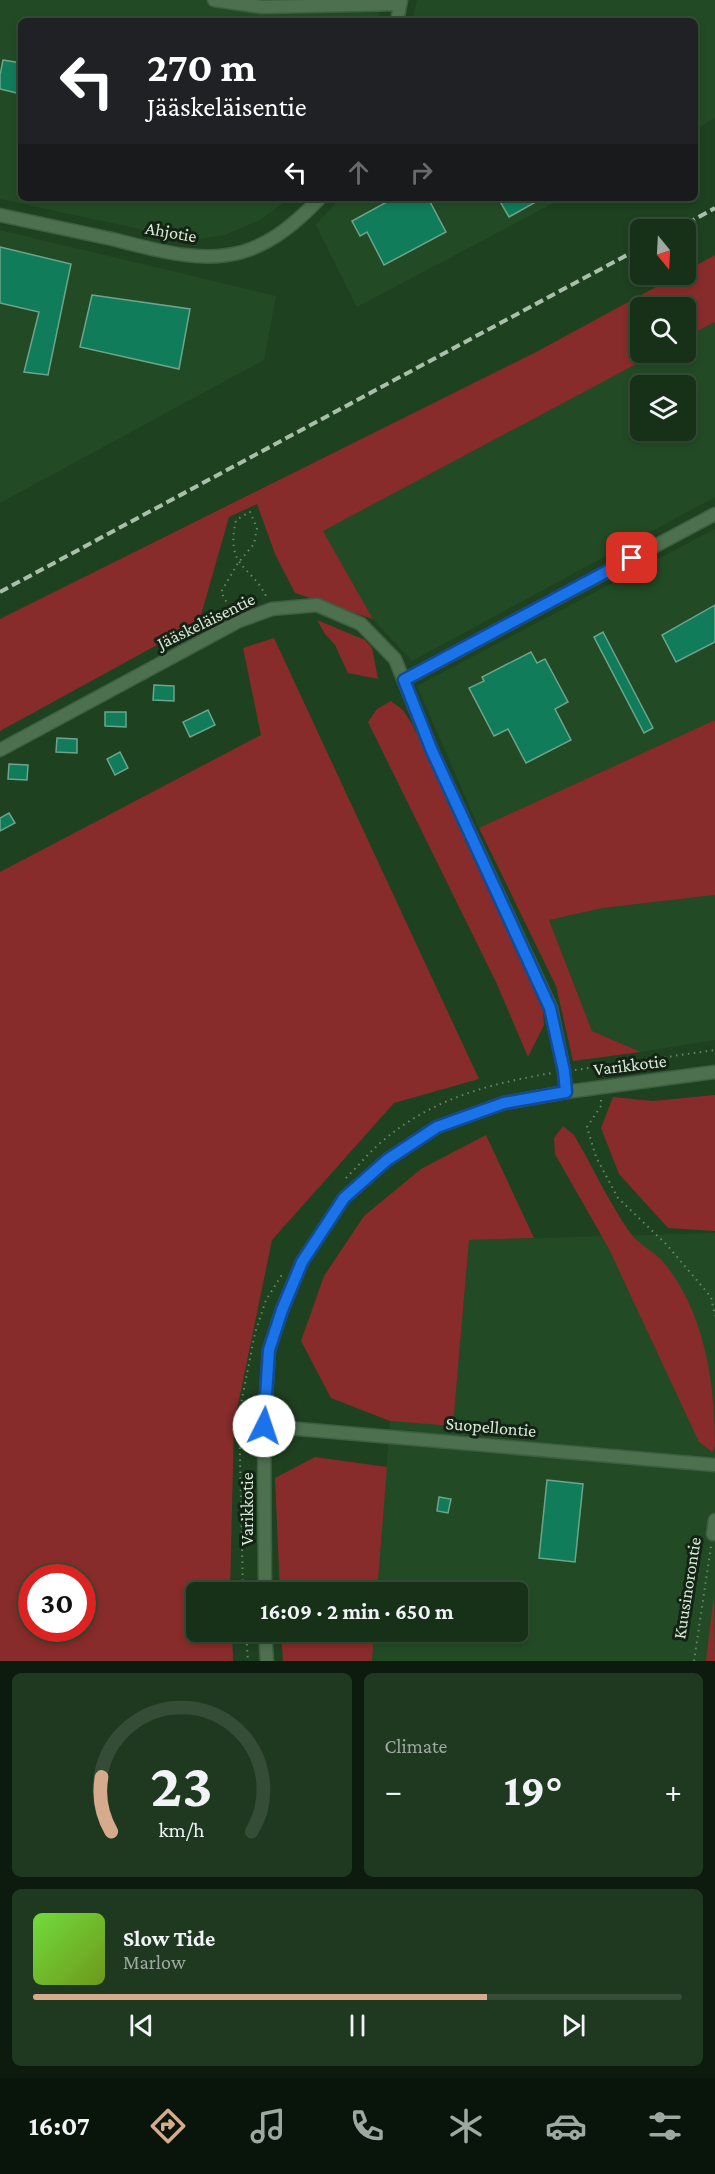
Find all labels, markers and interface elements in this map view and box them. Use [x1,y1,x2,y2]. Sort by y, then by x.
icon: left [48,42,126,120]
text: 270 m [147,43,256,90]
text: Jääskeläisentie [147,92,307,122]
icon: left [279,156,312,189]
icon: ahead [342,156,375,189]
icon: right [405,156,438,189]
street label: Ahjotie [144,218,198,247]
north arrow [630,219,696,285]
map controls [630,219,696,441]
button: search [630,297,696,363]
button: layers [630,375,696,441]
pin [606,532,657,583]
icon: arrive [615,541,648,574]
street label: Jääskeläisentie [152,589,258,654]
street label: Varikkotie [592,1051,668,1079]
position arrow [232,1394,296,1458]
street label: Suopellontie [445,1413,537,1441]
street label: Varikkotie [237,1472,257,1546]
street label: Kuusinorontie [669,1536,705,1640]
speed limit sign: 30 [18,1564,96,1642]
text: 16:09 · 2 min · 650 m [260,1599,454,1624]
text: Climate [385,1735,447,1757]
text: 23 [151,1750,213,1819]
text: 19° [504,1765,563,1815]
text: − [385,1772,402,1809]
text: + [665,1772,682,1809]
text: km/h [159,1818,205,1842]
text: Slow Tide [123,1926,215,1951]
text: Marlow [123,1951,186,1973]
icon: previous [125,2009,158,2042]
icon: pause [341,2009,374,2042]
icon: next [557,2009,590,2042]
icon: directions [147,2105,189,2147]
icon: music [247,2105,289,2147]
icon: phone [346,2105,388,2147]
icon: climate [445,2105,487,2147]
icon: car [545,2105,587,2147]
icon: filters [644,2105,686,2147]
text: 16:07 [29,2111,90,2141]

